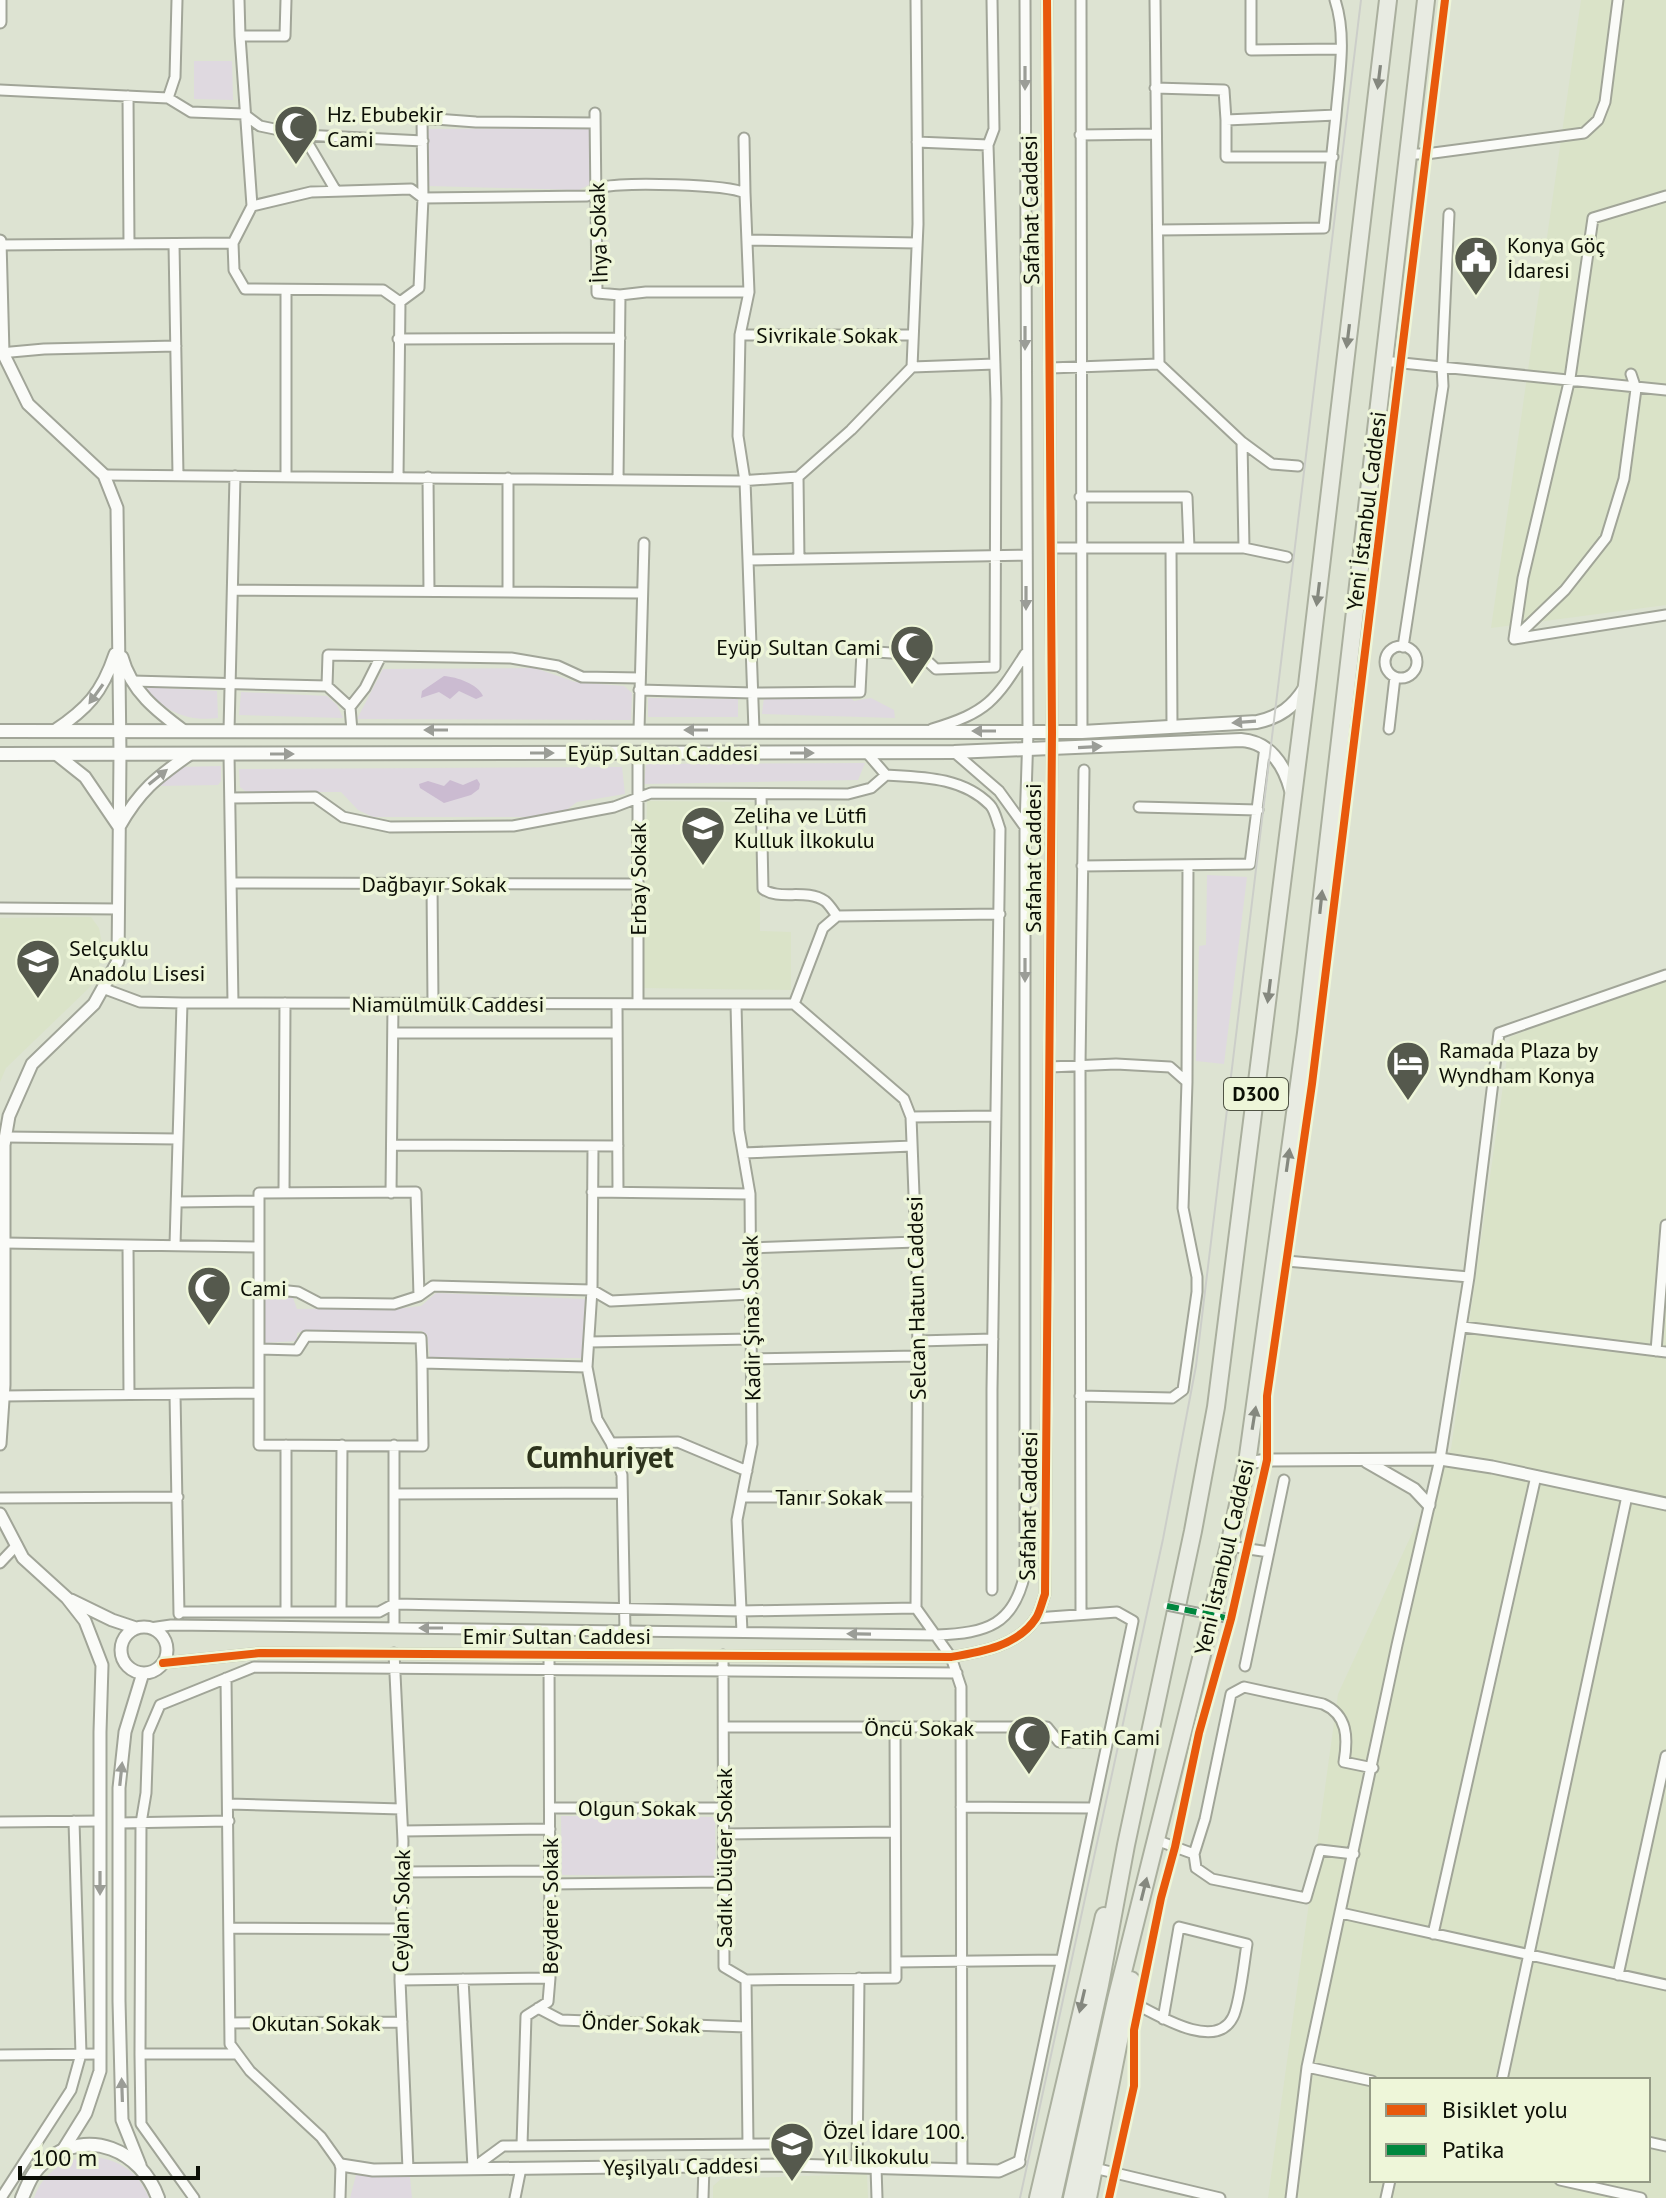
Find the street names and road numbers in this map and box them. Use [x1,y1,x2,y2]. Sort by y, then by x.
street label: Safahat Caddesi [1015,135,1045,285]
street label: İhya Sokak [582,182,614,284]
street label: Sivrikale Sokak [756,321,898,349]
street label: Yeni İstanbul Caddesi [1340,410,1392,612]
street label: Eyüp Sultan Caddesi [567,739,759,767]
street label: Safahat Caddesi [1019,783,1047,933]
street label: Erbay Sokak [624,822,652,935]
street label: Dağbayır Sokak [362,870,507,898]
street label: Niamülmülk Caddesi [352,990,544,1018]
road number: D300 [1224,1078,1288,1110]
street label: Selcan Hatun Caddesi [900,1196,932,1400]
street label: Kadir Şinas Sokak [736,1234,766,1401]
street label: Safahat Caddesi [1013,1431,1043,1581]
street label: Yeni İstanbul Caddesi [1188,1456,1260,1658]
street label: Tanır Sokak [775,1483,883,1511]
street label: Emir Sultan Caddesi [463,1622,651,1650]
street label: Öncü Sokak [864,1714,975,1742]
street label: Sadık Dülger Sokak [710,1767,738,1948]
street label: Olgun Sokak [578,1794,697,1822]
street label: Beydere Sokak [536,1837,564,1974]
street label: Ceylan Sokak [386,1849,416,1973]
street label: Önder Sokak [581,2007,701,2039]
street label: Okutan Sokak [251,2009,381,2037]
street label: Yeşilyalı Caddesi [603,2151,759,2181]

